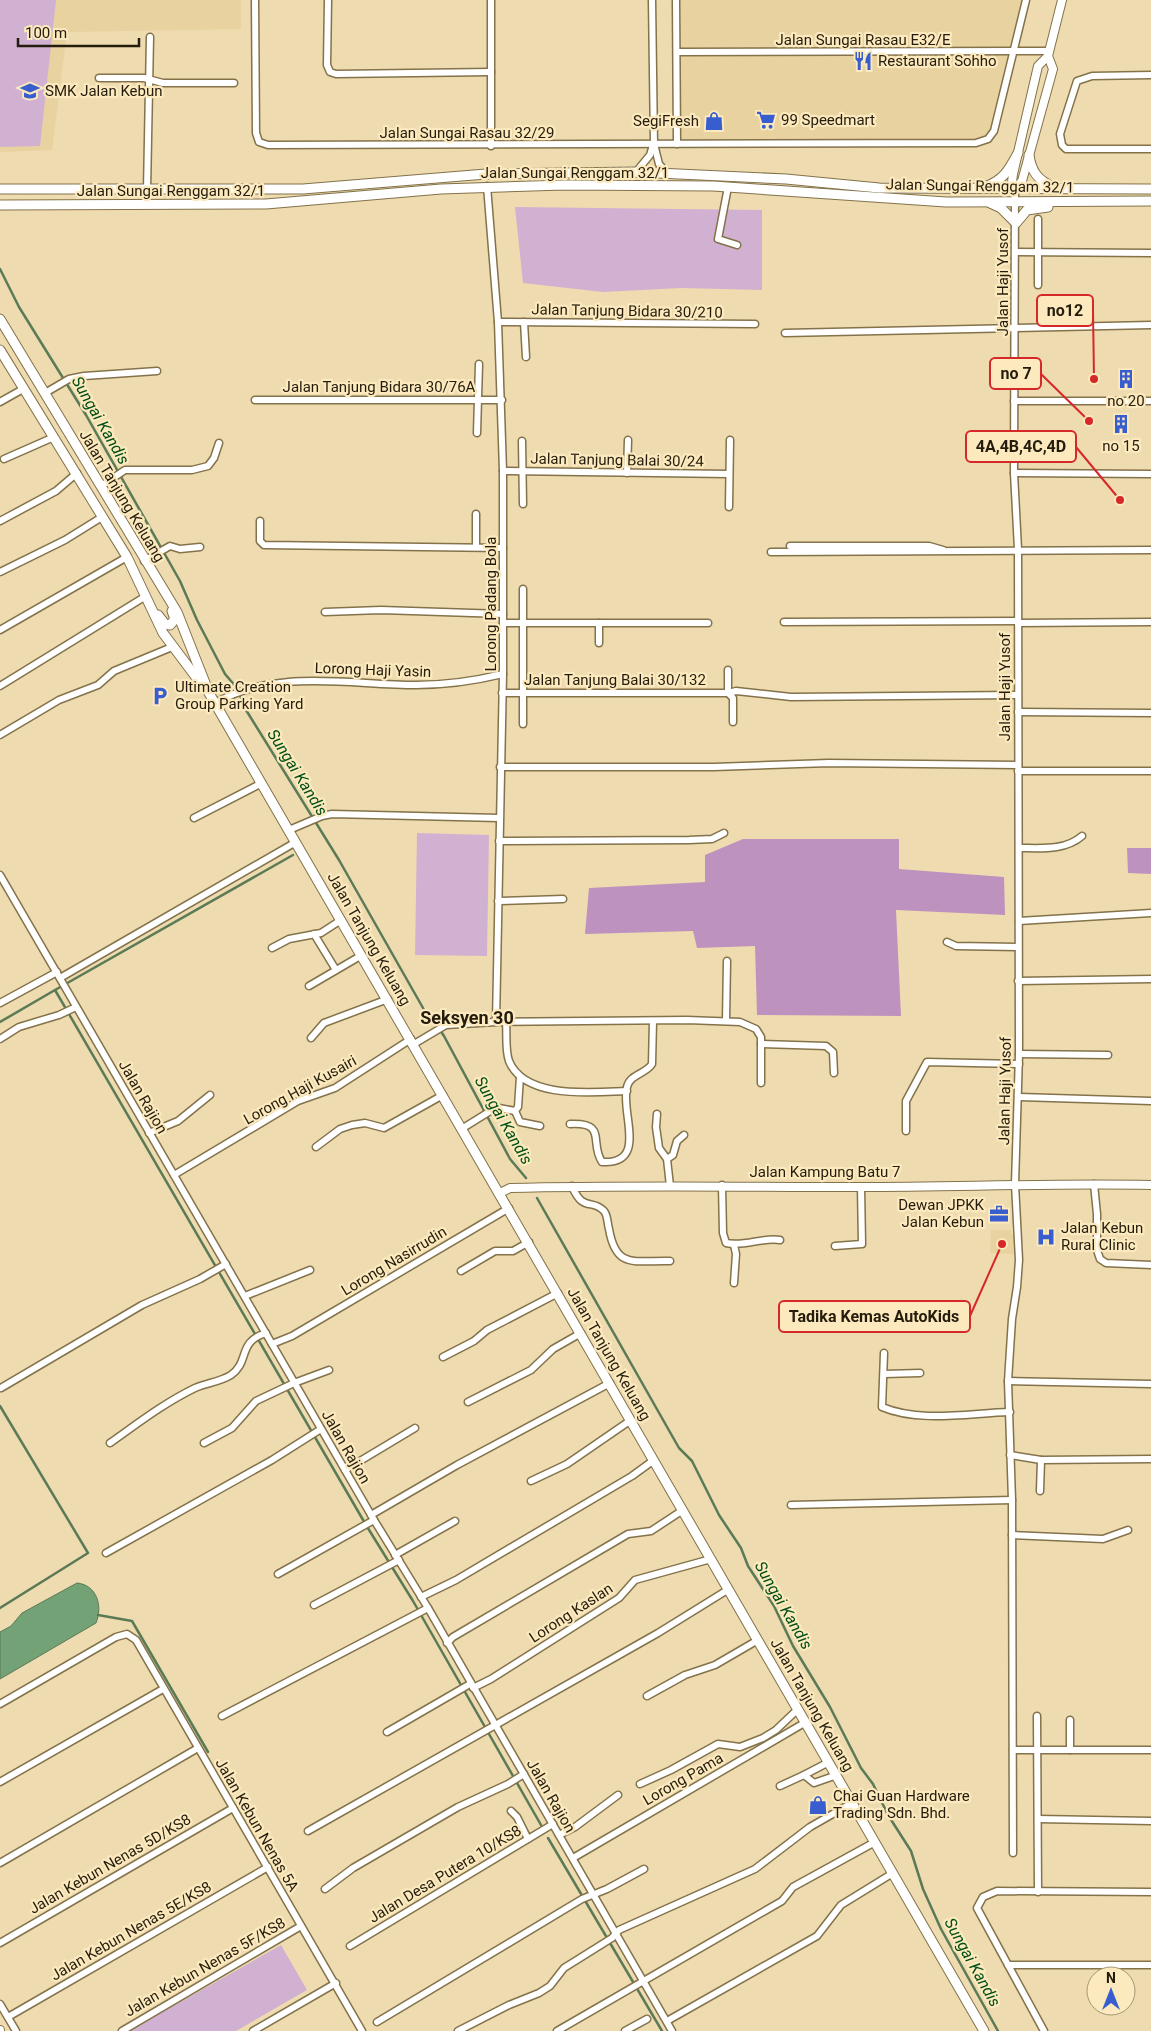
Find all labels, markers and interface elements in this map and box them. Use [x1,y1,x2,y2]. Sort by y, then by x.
scale bar [18,15,139,47]
text: 100 m [25,24,67,42]
street label: Jalan Sungai Rasau E32/E [775,31,951,49]
restaurant icon: Restaurant Sohho [852,50,874,72]
place label: Restaurant Sohho [878,52,997,70]
school or university icon: SMK Jalan Kebun [19,80,41,102]
place label: SMK Jalan Kebun [45,82,163,100]
supermarket icon: 99 Speedmart [755,109,777,131]
shop icon: SegiFresh [703,110,725,132]
place label: 99 Speedmart [781,111,875,129]
place label: SegiFresh [633,112,699,130]
street label: Jalan Sungai Rasau 32/29 [380,124,554,142]
street label: Jalan Sungai Renggam 32/1 [481,164,669,182]
street label: Jalan Sungai Renggam 32/1 [886,175,1074,197]
street label: Jalan Sungai Renggam 32/1 [77,182,265,200]
street label: Jalan Haji Yusof [994,227,1012,336]
callout: no12 [1037,295,1093,326]
street label: Jalan Tanjung Bidara 30/210 [531,300,723,322]
text: no12 [1047,301,1083,320]
callout: no 7 [990,358,1041,389]
text: no 7 [1000,364,1032,383]
building icon: no 20 [1115,368,1137,390]
water label: Sungai Kandis [68,373,133,468]
street label: Jalan Tanjung Bidara 30/76A [283,378,476,396]
place label: no 20 [1107,392,1145,410]
building icon: no 15 [1110,413,1132,435]
street label: Jalan Tanjung Keluang [75,427,169,565]
callout: 4A,4B,4C,4D [966,431,1076,462]
text: 4A,4B,4C,4D [976,437,1066,456]
place label: no 15 [1102,437,1140,455]
street label: Jalan Tanjung Balai 30/24 [530,449,704,471]
street label: Lorong Padang Bola [482,537,500,671]
street label: Jalan Haji Yusof [996,632,1014,741]
street label: Lorong Haji Yasin [314,659,432,681]
street label: Jalan Tanjung Balai 30/132 [524,671,706,689]
place label: Ultimate Creation Group Parking Yard [175,678,303,713]
parking icon: Ultimate Creation Group Parking Yard [149,685,171,707]
water label: Sungai Kandis [263,725,332,819]
street label: Jalan Tanjung Keluang [324,869,414,1009]
district label: Seksyen 30 [420,1007,514,1028]
street label: Jalan Haji Yusof [995,1036,1015,1145]
street label: Lorong Haji Kusairi [240,1052,360,1128]
street label: Jalan Rajion [115,1057,171,1137]
water label: Sungai Kandis [471,1073,536,1168]
street label: Jalan Kampung Batu 7 [750,1163,900,1181]
place label: Dewan JPKK Jalan Kebun [898,1196,985,1231]
office icon: Dewan JPKK Jalan Kebun [988,1203,1010,1225]
place label: Jalan Kebun Rural Clinic [1061,1219,1143,1254]
street label: Lorong Nasirrudin [338,1222,450,1300]
hospital icon: Jalan Kebun Rural Clinic [1035,1226,1057,1248]
street label: Jalan Tanjung Keluang [564,1284,654,1424]
callout: Tadika Kemas AutoKids [779,1301,970,1332]
text: Tadika Kemas AutoKids [789,1307,959,1326]
street label: Jalan Rajion [318,1407,374,1487]
water label: Sungai Kandis [751,1558,816,1653]
street label: Lorong Kaslan [526,1579,616,1647]
street label: Jalan Tanjung Keluang [767,1635,857,1775]
street label: Lorong Pama [640,1749,726,1809]
street label: Jalan Kebun Nenas 5A [211,1755,303,1895]
street label: Jalan Rajion [523,1756,579,1836]
place label: Chai Guan Hardware Trading Sdn. Bhd. [833,1787,970,1822]
shop icon: Chai Guan Hardware Trading Sdn. Bhd. [807,1794,829,1816]
street label: Jalan Kebun Nenas 5D/KS8 [26,1810,194,1918]
street label: Jalan Desa Putera 10/KS8 [365,1821,525,1927]
street label: Jalan Kebun Nenas 5E/KS8 [47,1878,215,1984]
street label: Jalan Kebun Nenas 5F/KS8 [122,1914,288,2020]
water label: Sungai Kandis [940,1915,1005,2010]
north arrow [1086,1966,1136,2016]
text: N [1106,1970,1116,1986]

